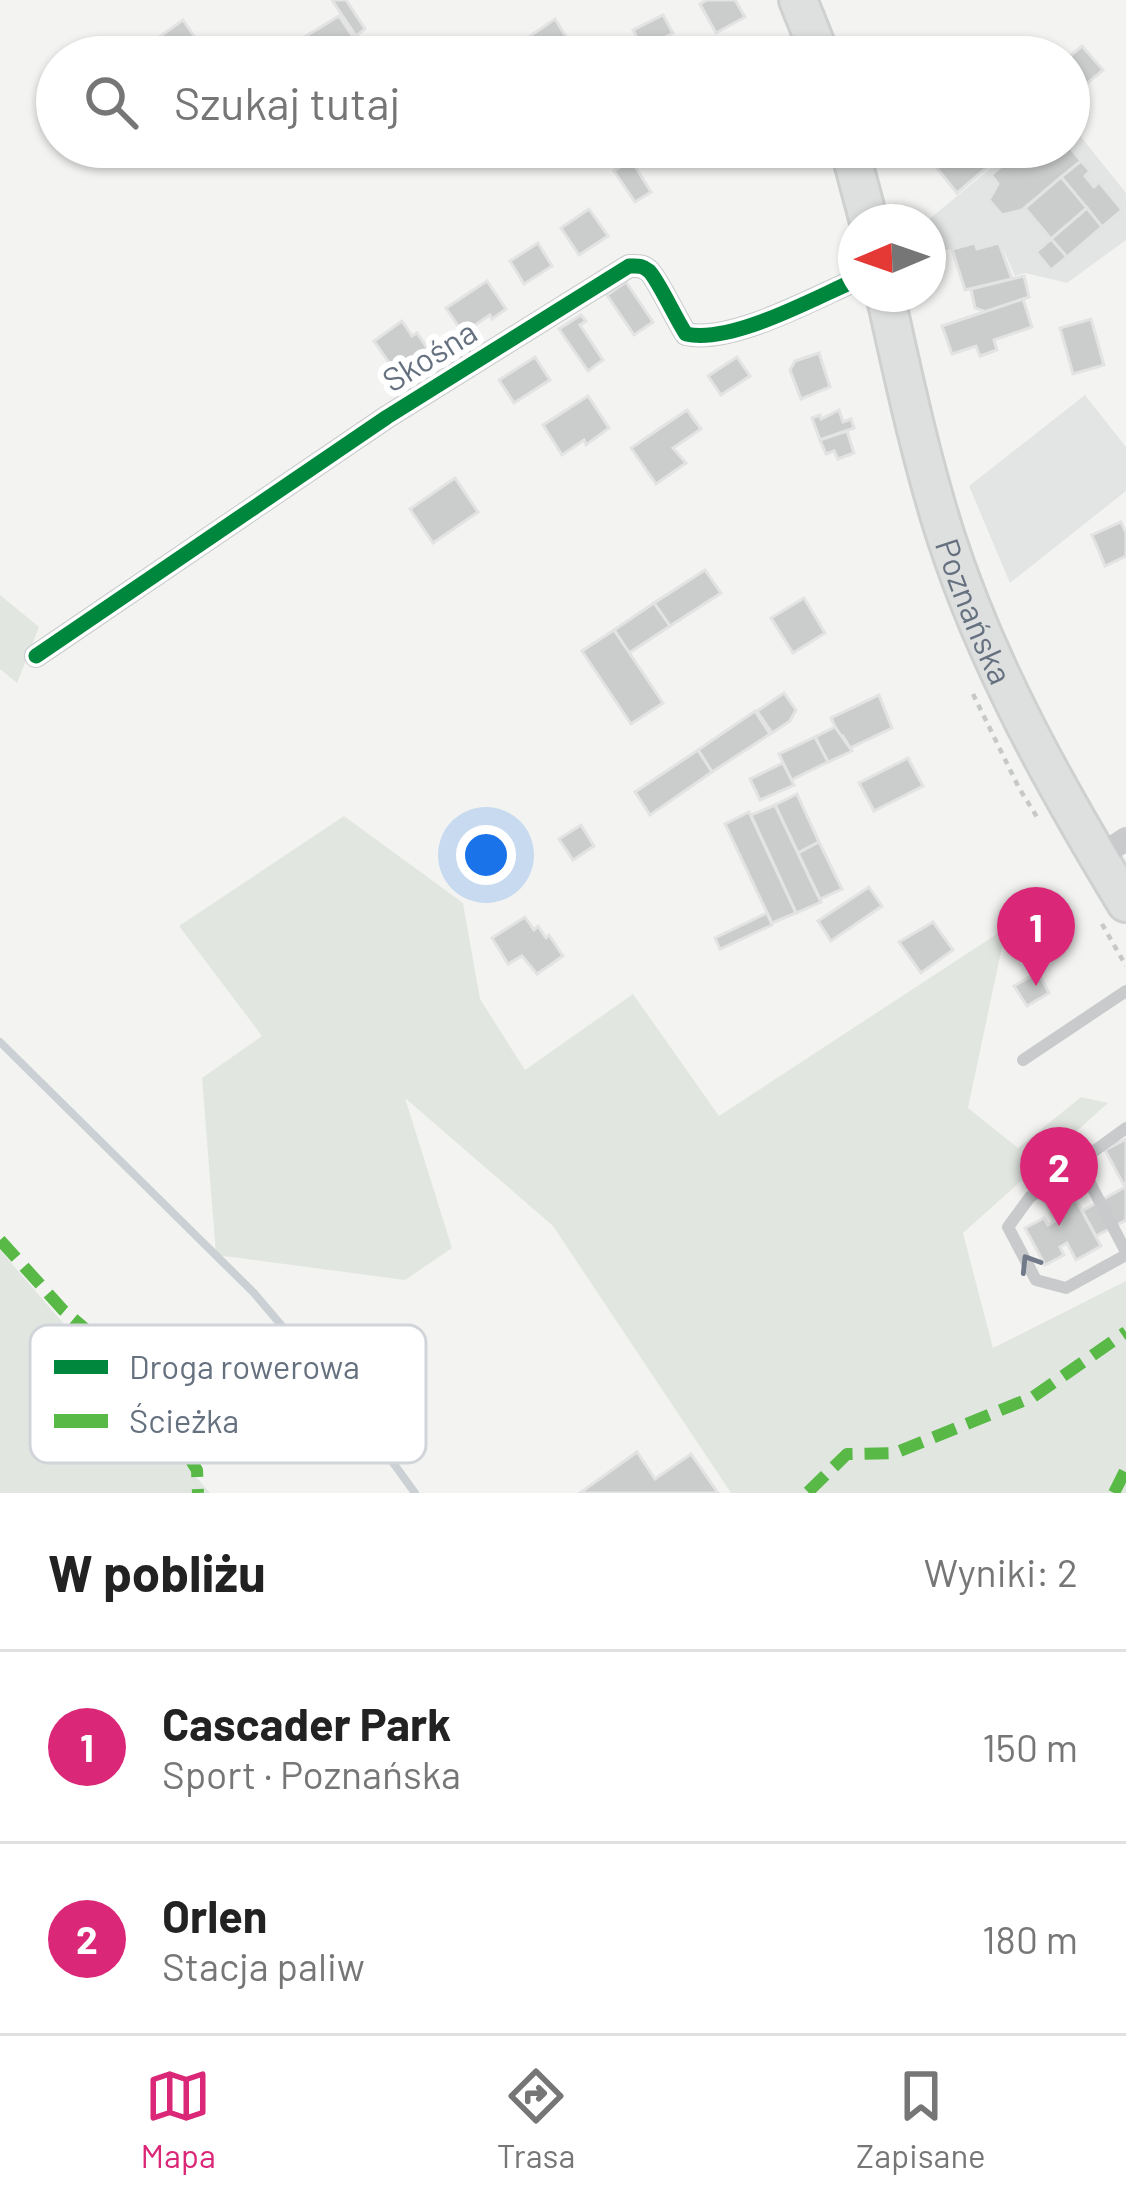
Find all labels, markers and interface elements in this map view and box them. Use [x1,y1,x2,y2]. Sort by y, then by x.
search box [36,36,1090,168]
icon: search [78,69,144,135]
text: Szukaj tutaj [174,75,401,129]
north arrow [838,204,946,312]
street label: Skośna [374,311,484,399]
street label: Poznańska [928,533,1022,690]
your location [456,825,516,885]
pin: 1 [997,887,1075,986]
pin: 2 [1020,1127,1098,1226]
one-way arrow [1021,1255,1043,1277]
legend [30,1325,426,1463]
text: Droga rowerowa [129,1346,360,1386]
text: Ścieżka [129,1400,239,1440]
text: W pobliżu [48,1541,266,1602]
text: Wyniki: 2 [924,1548,1078,1595]
text: Cascader Park [162,1696,451,1750]
text: 1 [80,1723,94,1770]
text: 150 m [982,1723,1078,1770]
text: Sport · Poznańska [162,1750,461,1797]
text: Orlen [162,1888,267,1942]
text: 2 [76,1915,98,1962]
text: 180 m [982,1915,1078,1962]
text: Stacja paliw [162,1942,365,1989]
tab: Mapa [140,2063,216,2175]
tab: Trasa [497,2063,575,2175]
tab: Zapisane [856,2063,986,2175]

